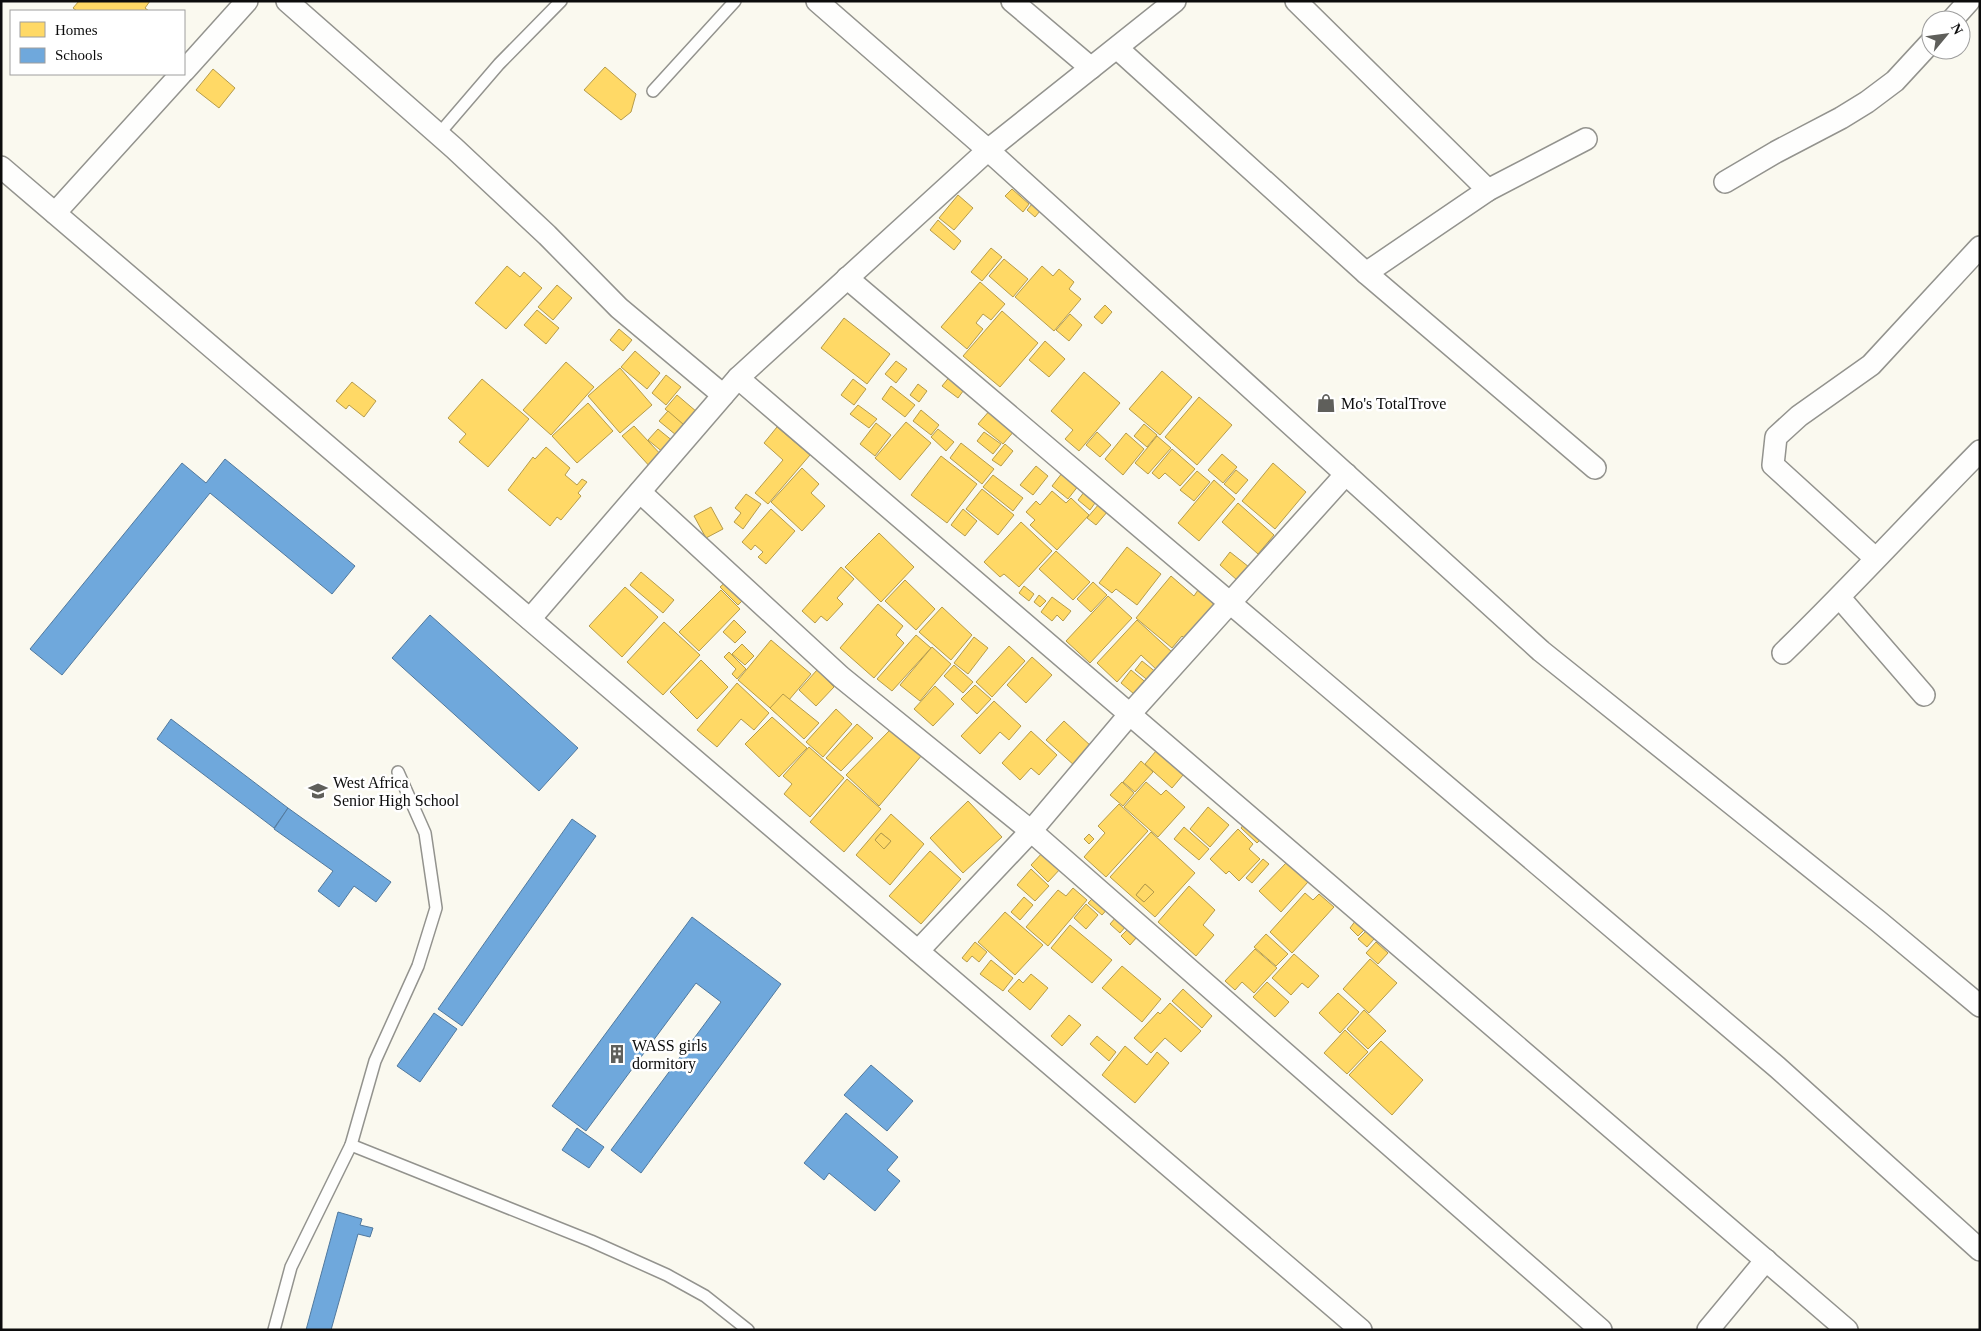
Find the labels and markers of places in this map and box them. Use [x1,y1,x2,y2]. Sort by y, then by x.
shop icon: Mo's TotalTrove [1315,392,1337,414]
place label: Mo's TotalTrove [1341,395,1446,412]
place label: West Africa Senior High School [333,774,460,810]
school or university icon: West Africa Senior High School [307,780,329,802]
place label: WASS girls dormitory [632,1037,707,1073]
building icon: WASS girls dormitory [606,1043,628,1065]

